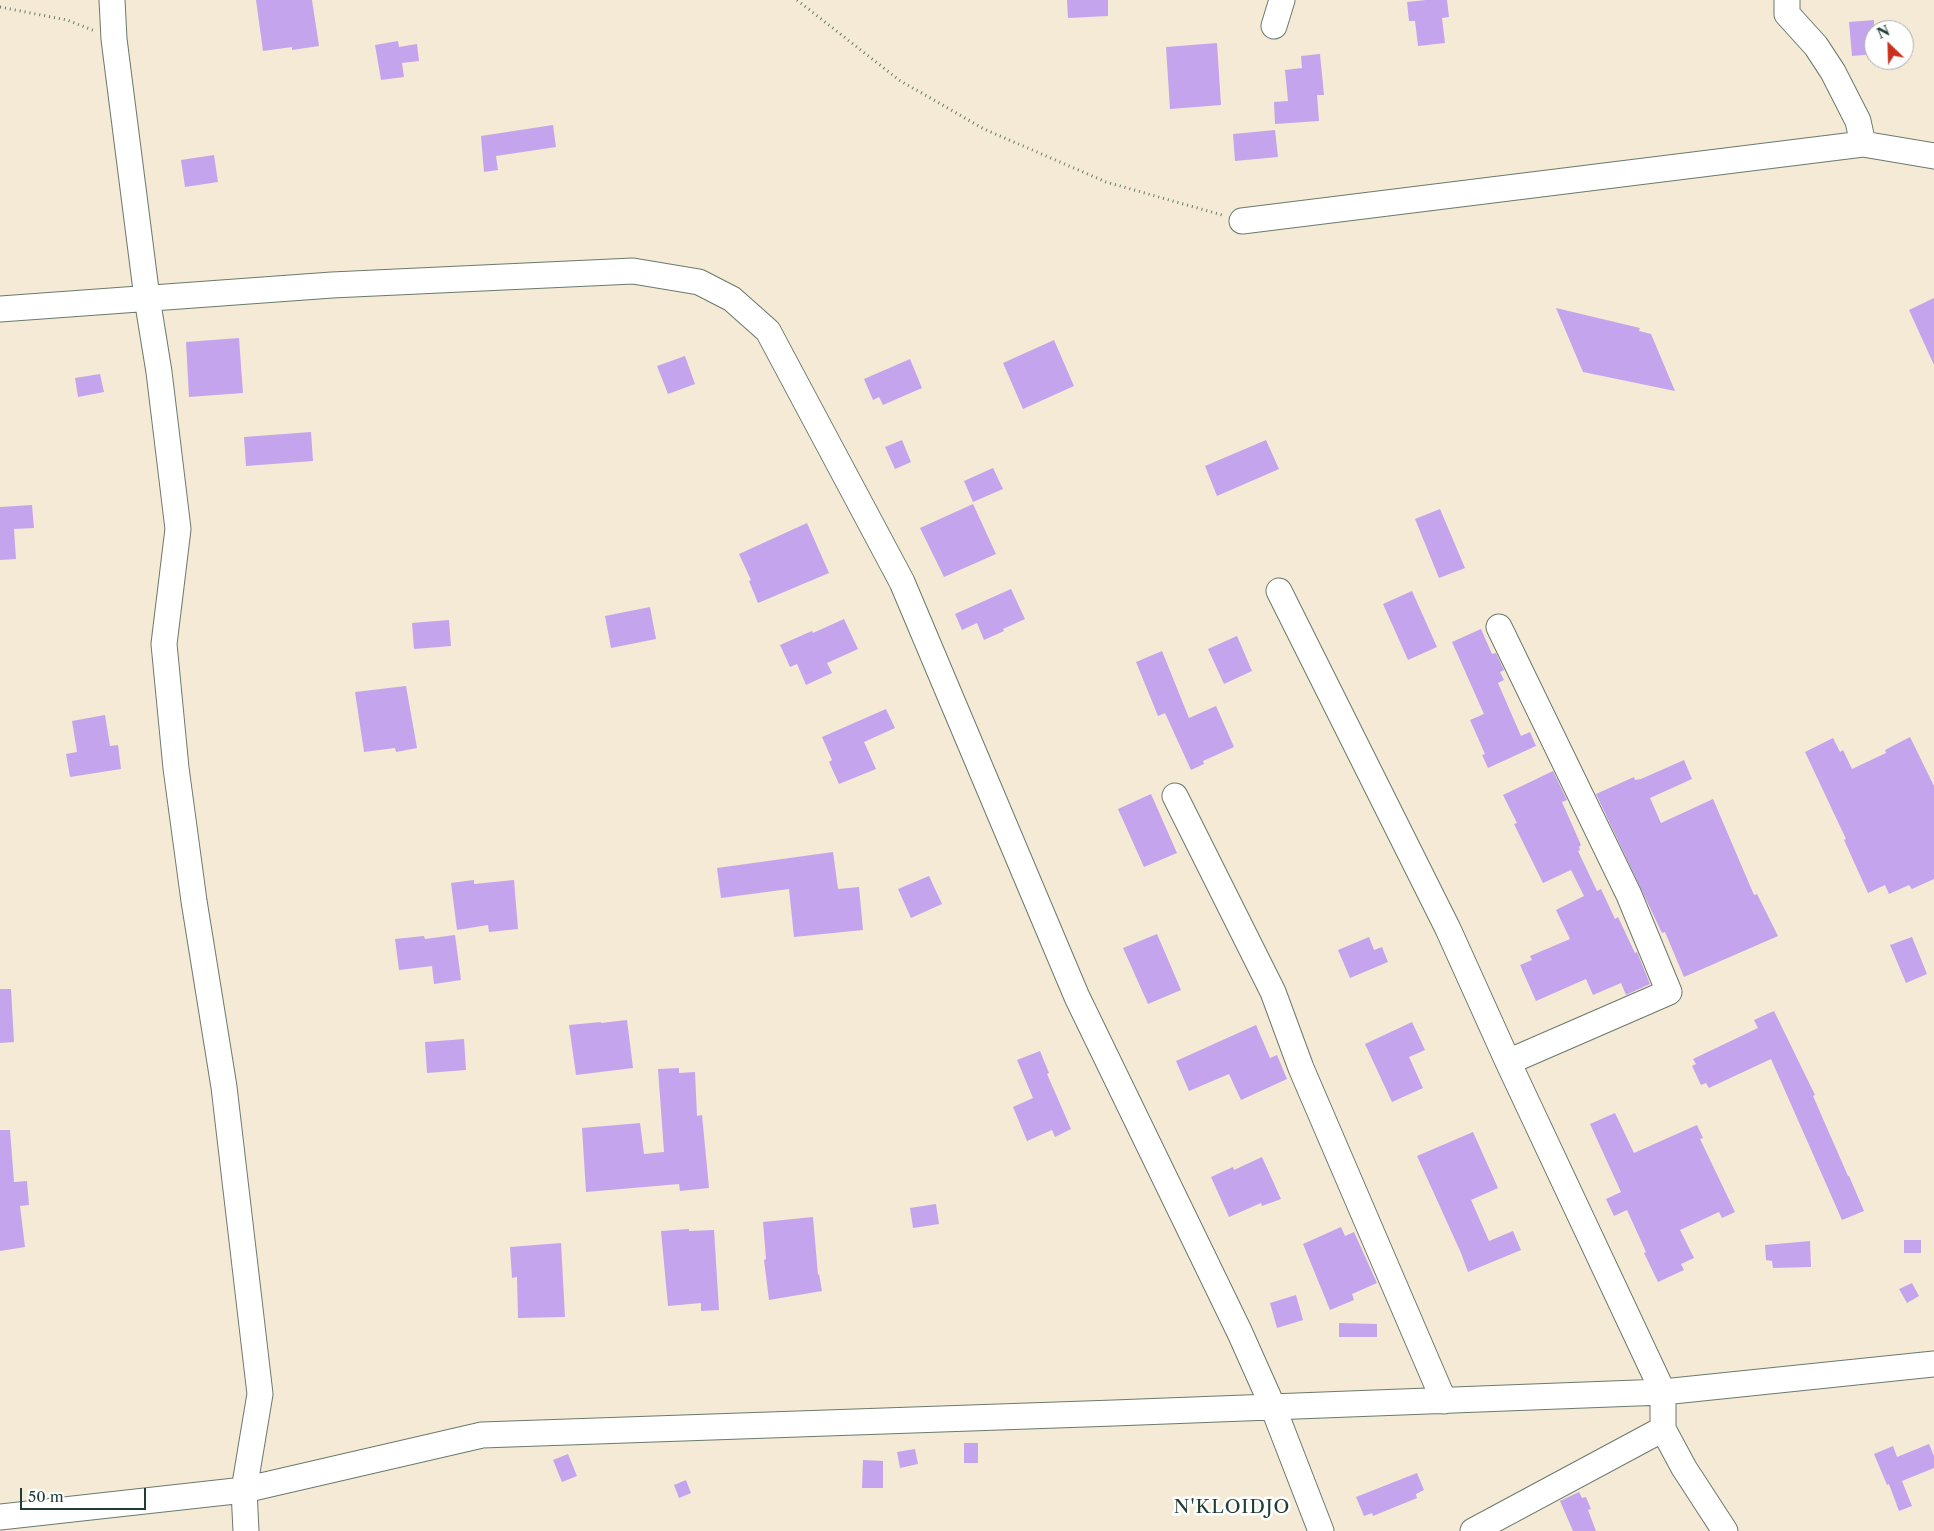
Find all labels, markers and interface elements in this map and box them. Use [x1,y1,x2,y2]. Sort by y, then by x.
north arrow [1864,20,1914,70]
text: N [1874,22,1893,43]
scale bar [22,1478,149,1510]
text: 50 m [28,1487,64,1506]
district label: N'KLOIDJO [1173,1497,1291,1519]

